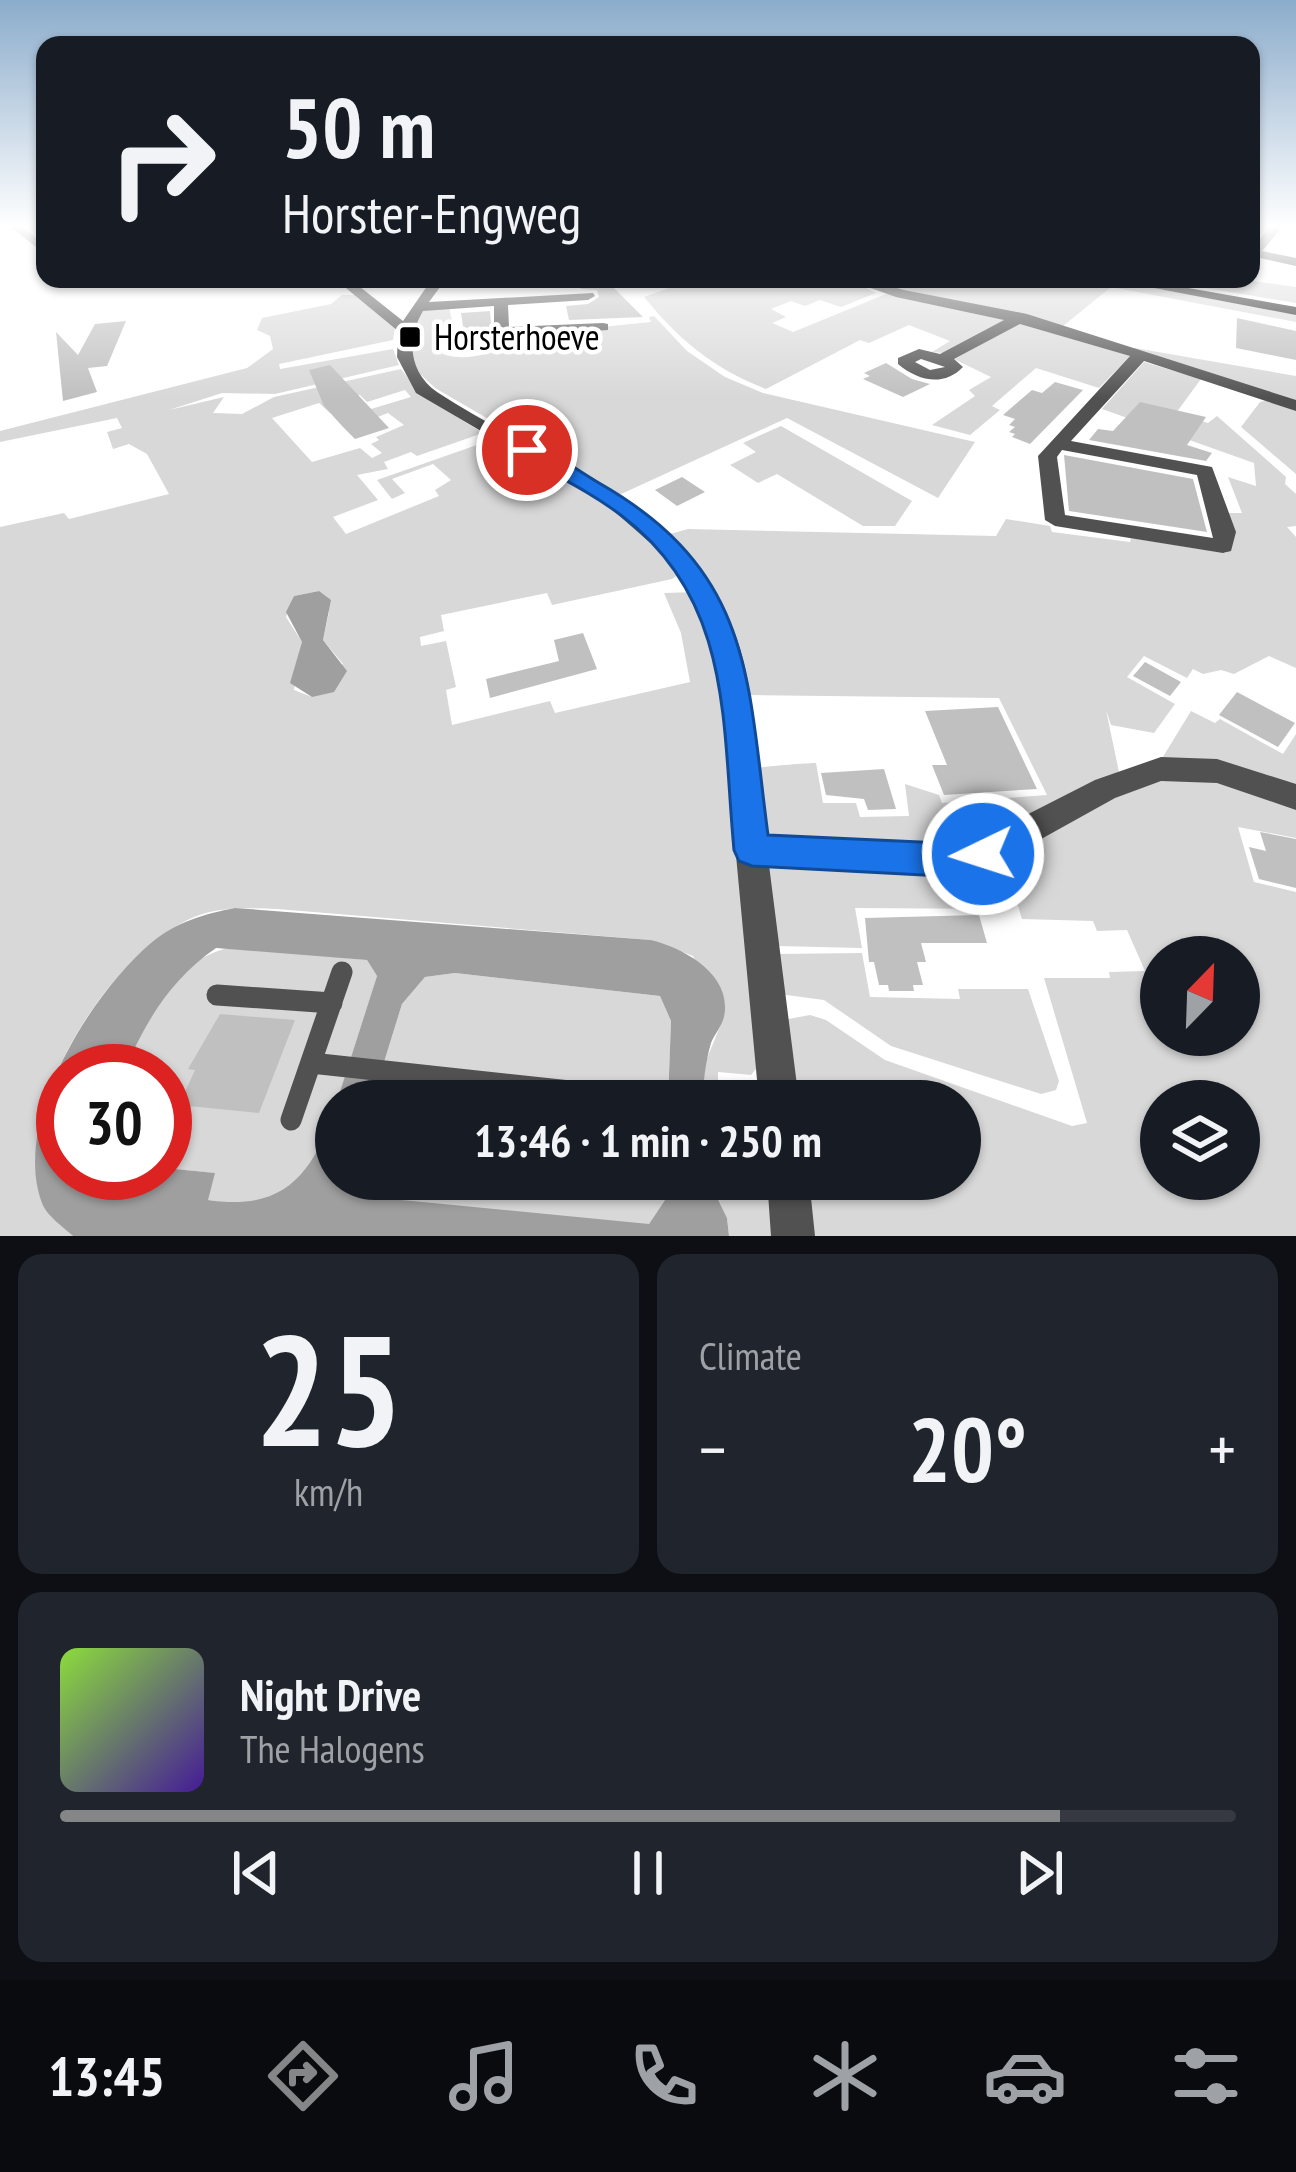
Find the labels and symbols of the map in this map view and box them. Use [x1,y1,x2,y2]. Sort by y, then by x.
place label: Horsterhoeve [434,313,600,360]
marker: Horsterhoeve [397,324,423,350]
pin [476,399,578,501]
position arrow [920,791,1046,917]
north arrow [1140,936,1260,1056]
speed limit sign: 30 [36,1044,192,1200]

